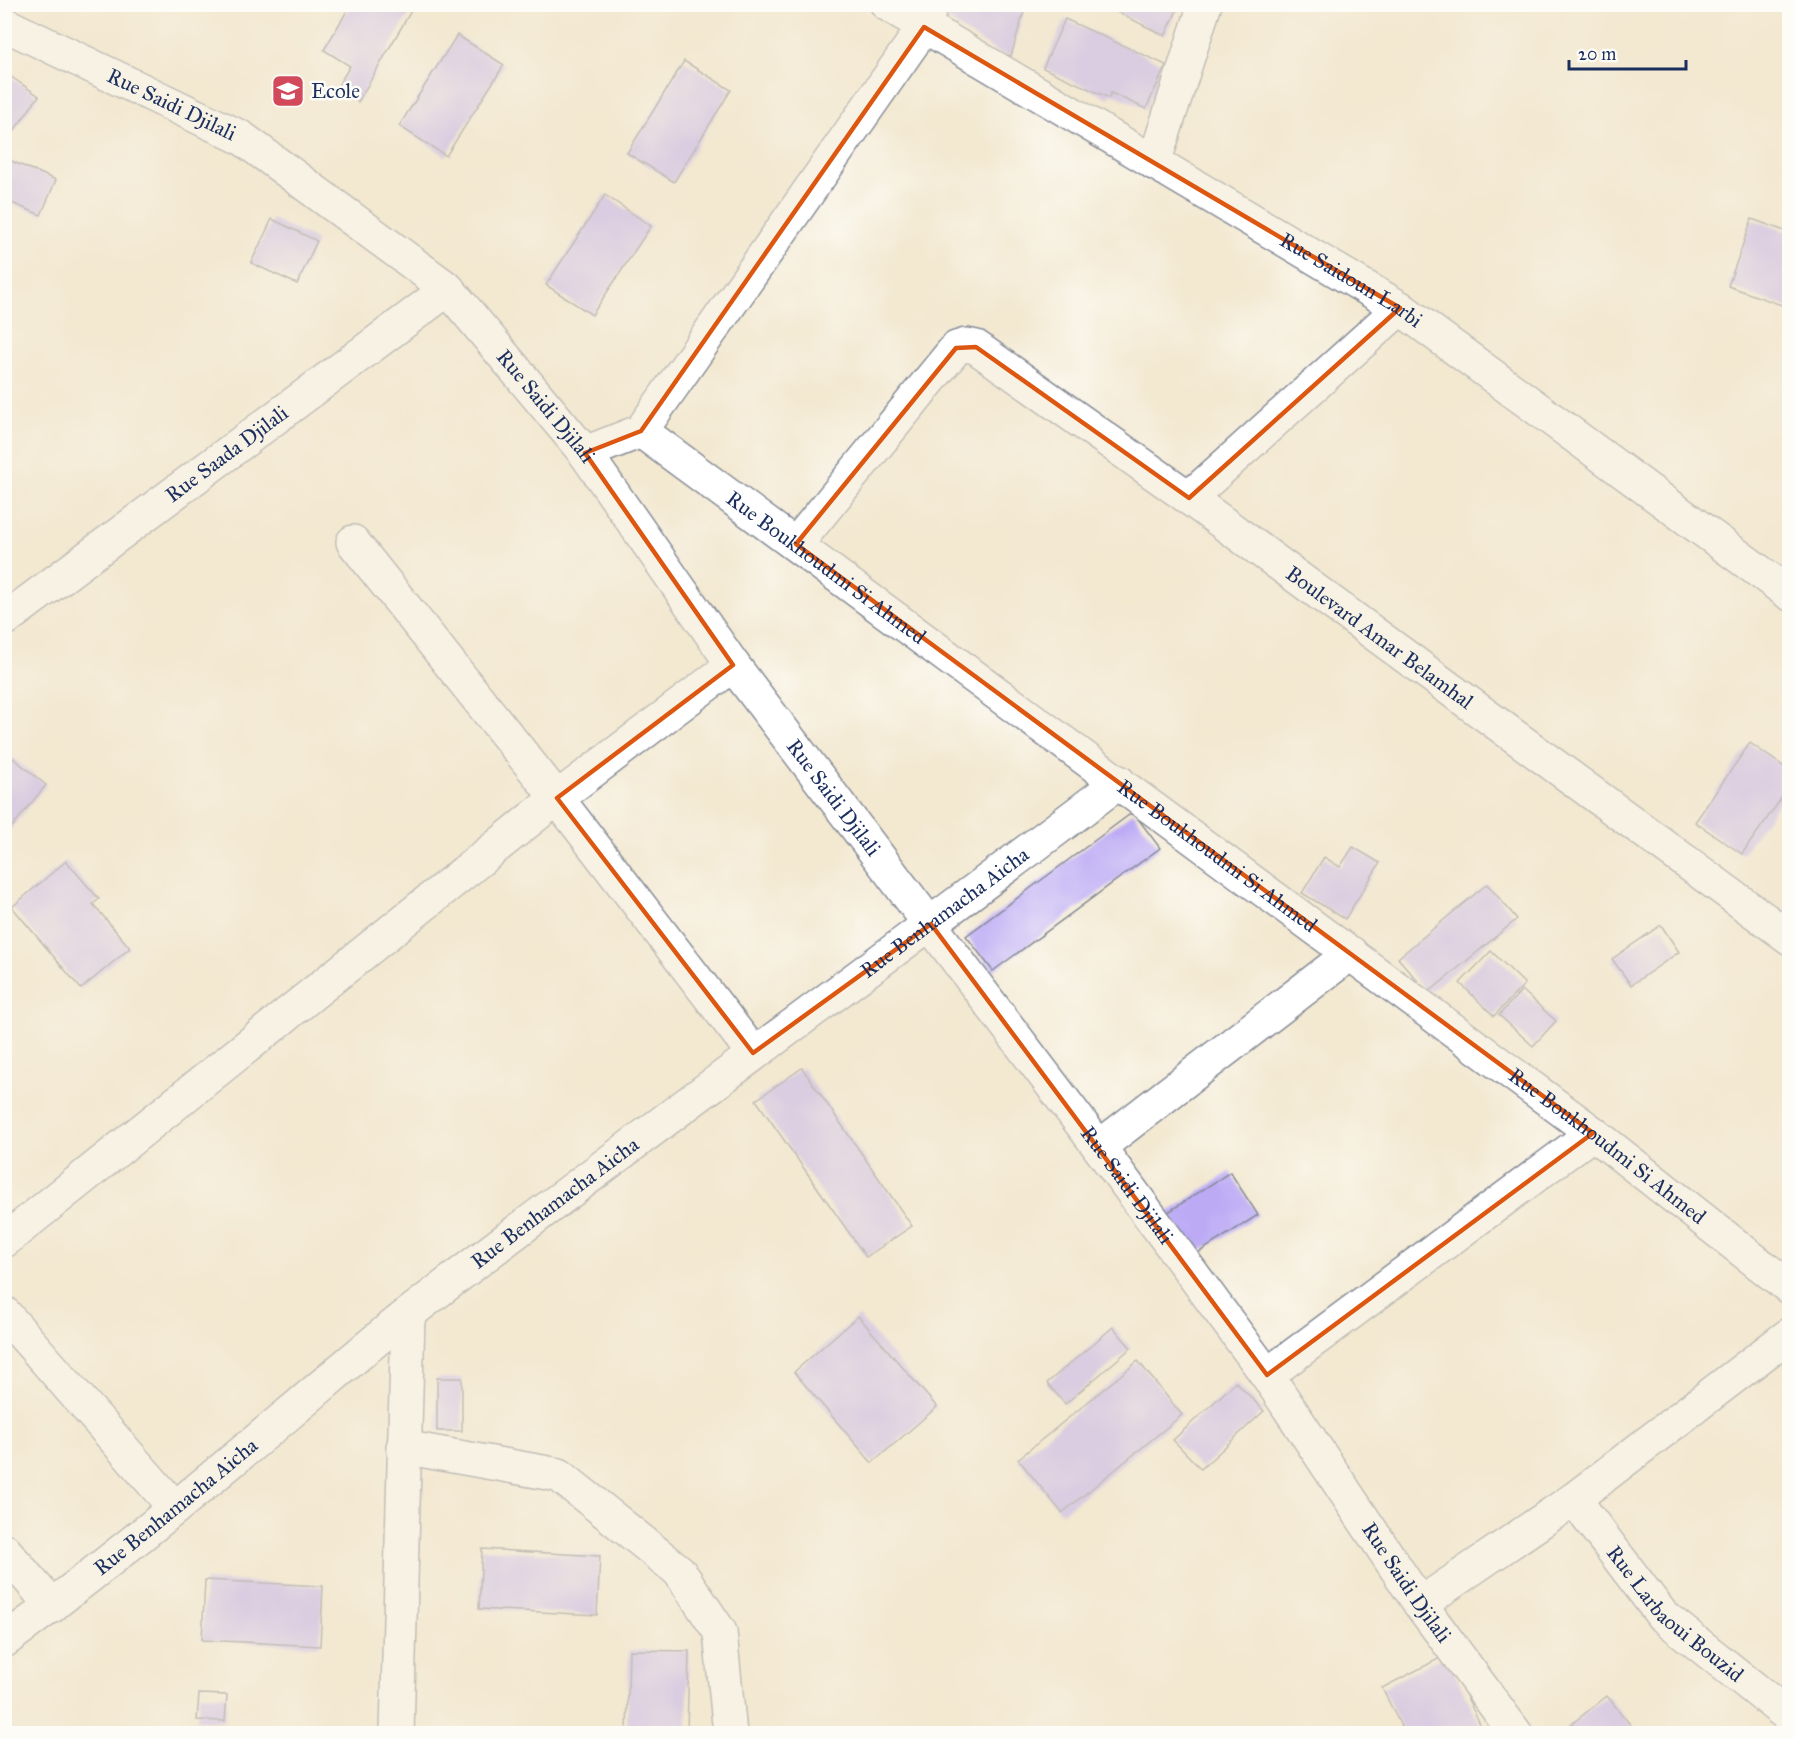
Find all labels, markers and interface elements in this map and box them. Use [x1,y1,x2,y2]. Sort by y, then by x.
scale bar [1569,33,1686,71]
text: 20 m [1578,43,1616,65]
street label: Rue Saidi Djilali [103,62,241,146]
school or university icon: Ecole [270,73,306,109]
place label: Ecole [311,78,360,104]
street label: Rue Saidoun Larbi [1275,227,1428,333]
street label: Rue Saidi Djilali [491,344,601,468]
street label: Rue Saada Djilali [160,400,294,508]
street label: Rue Boukhoudmi Si Ahmed [721,485,932,650]
street label: Boulevard Amar Belamhal [1281,560,1479,715]
street label: Rue Saidi Djilali [781,734,887,861]
street label: Rue Boukhoudmi Si Ahmed [1112,774,1323,938]
street label: Rue Benhamacha Aicha [855,841,1034,984]
street label: Rue Boukhoudmi Si Ahmed [1503,1062,1711,1230]
street label: Rue Saidi Djilali [1075,1121,1179,1249]
street label: Rue Benhamacha Aicha [466,1131,644,1274]
street label: Rue Benhamacha Aicha [89,1432,263,1581]
street label: Rue Saidi Djilali [1356,1517,1457,1648]
street label: Rue Larbaoui Bouzid [1601,1540,1749,1688]

